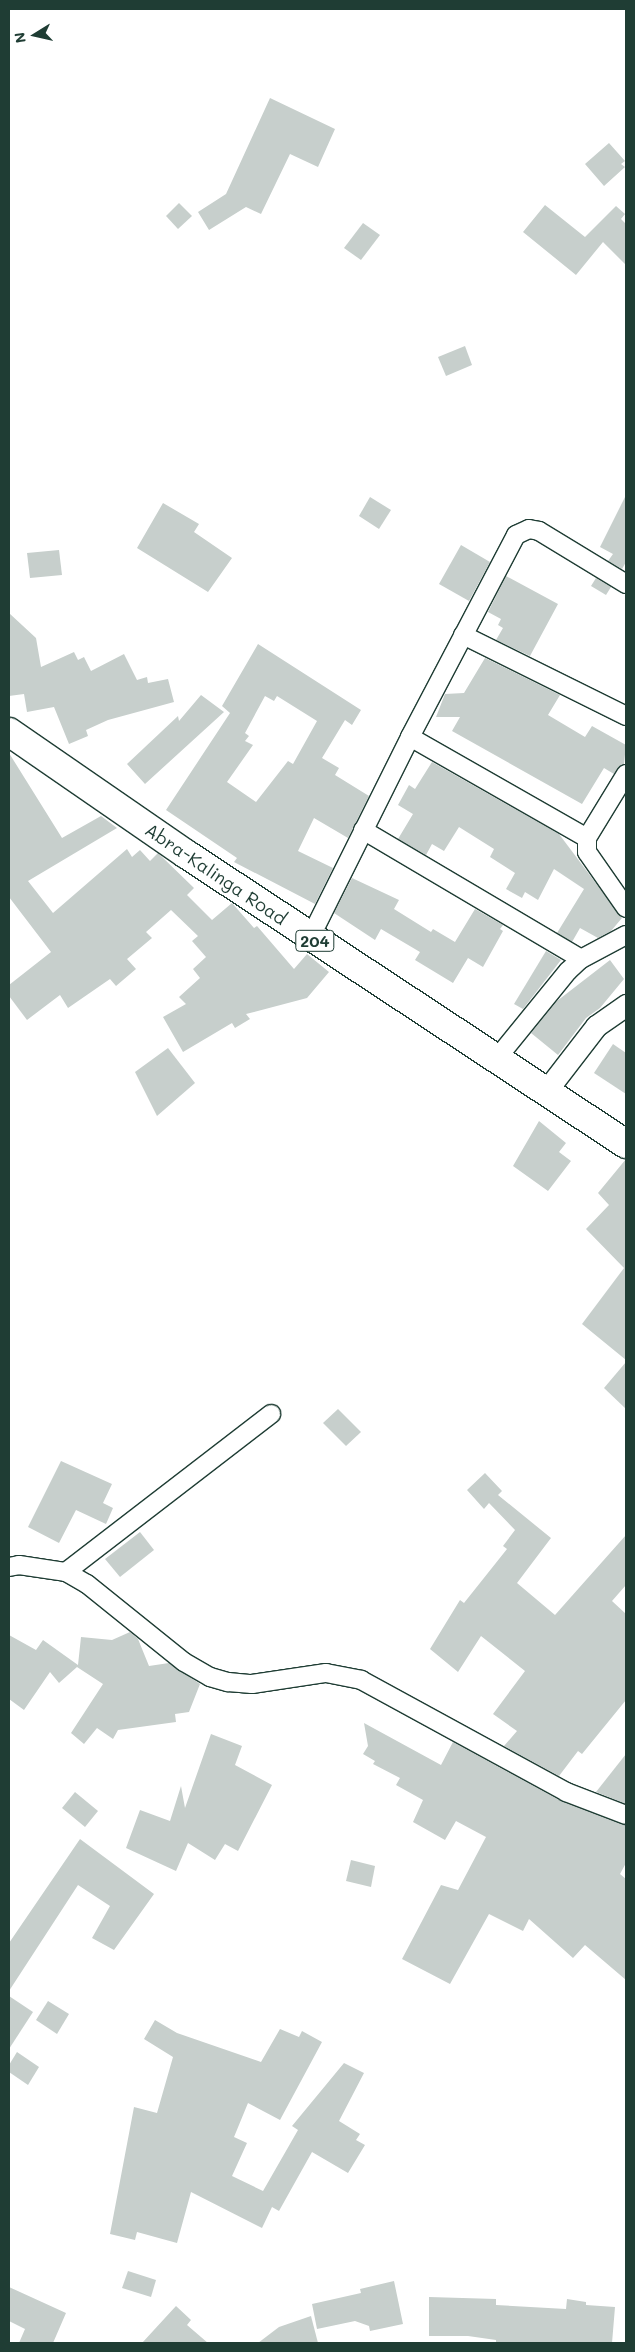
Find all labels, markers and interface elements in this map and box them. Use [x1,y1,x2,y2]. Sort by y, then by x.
north arrow [10,10,60,60]
text: N [9,31,30,45]
street label: Abra-Kalinga Road [141,819,291,929]
road number: 204 [295,928,335,954]

